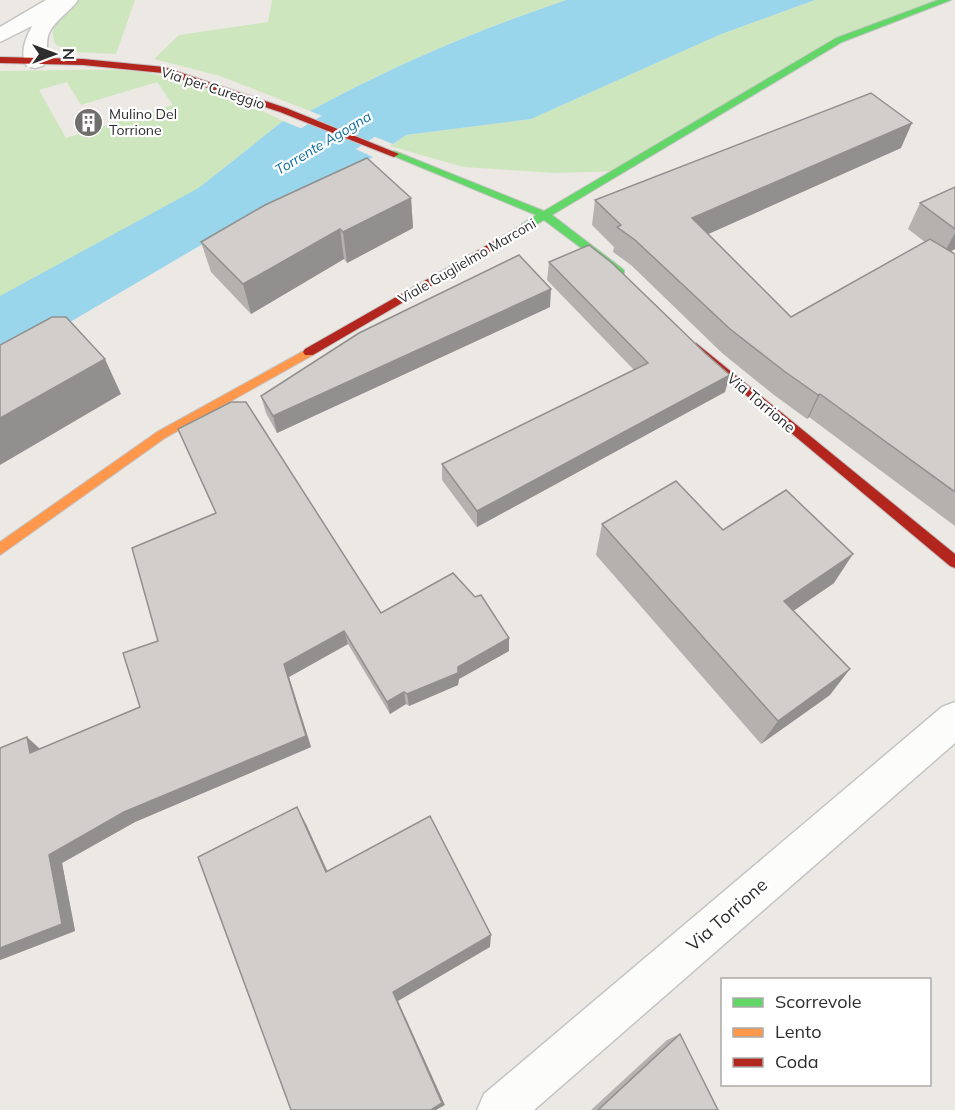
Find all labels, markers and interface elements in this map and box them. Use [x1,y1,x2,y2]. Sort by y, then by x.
north arrow [24,24,84,84]
text: N [59,48,79,60]
street label: Via per Cureggio [159,63,267,113]
place label: Mulino Del Torrione [109,105,177,139]
building icon: Mulino Del Torrione [72,106,104,138]
water label: Torrente Agogna [272,107,374,179]
street label: Viale Guglielmo Marconi [395,214,539,308]
street label: Via Torrione [723,369,799,437]
street label: Via Torrione [681,873,772,956]
legend [721,978,931,1086]
text: Scorrevole [775,990,862,1013]
text: Lento [775,1020,822,1043]
text: Coda [775,1050,819,1073]

